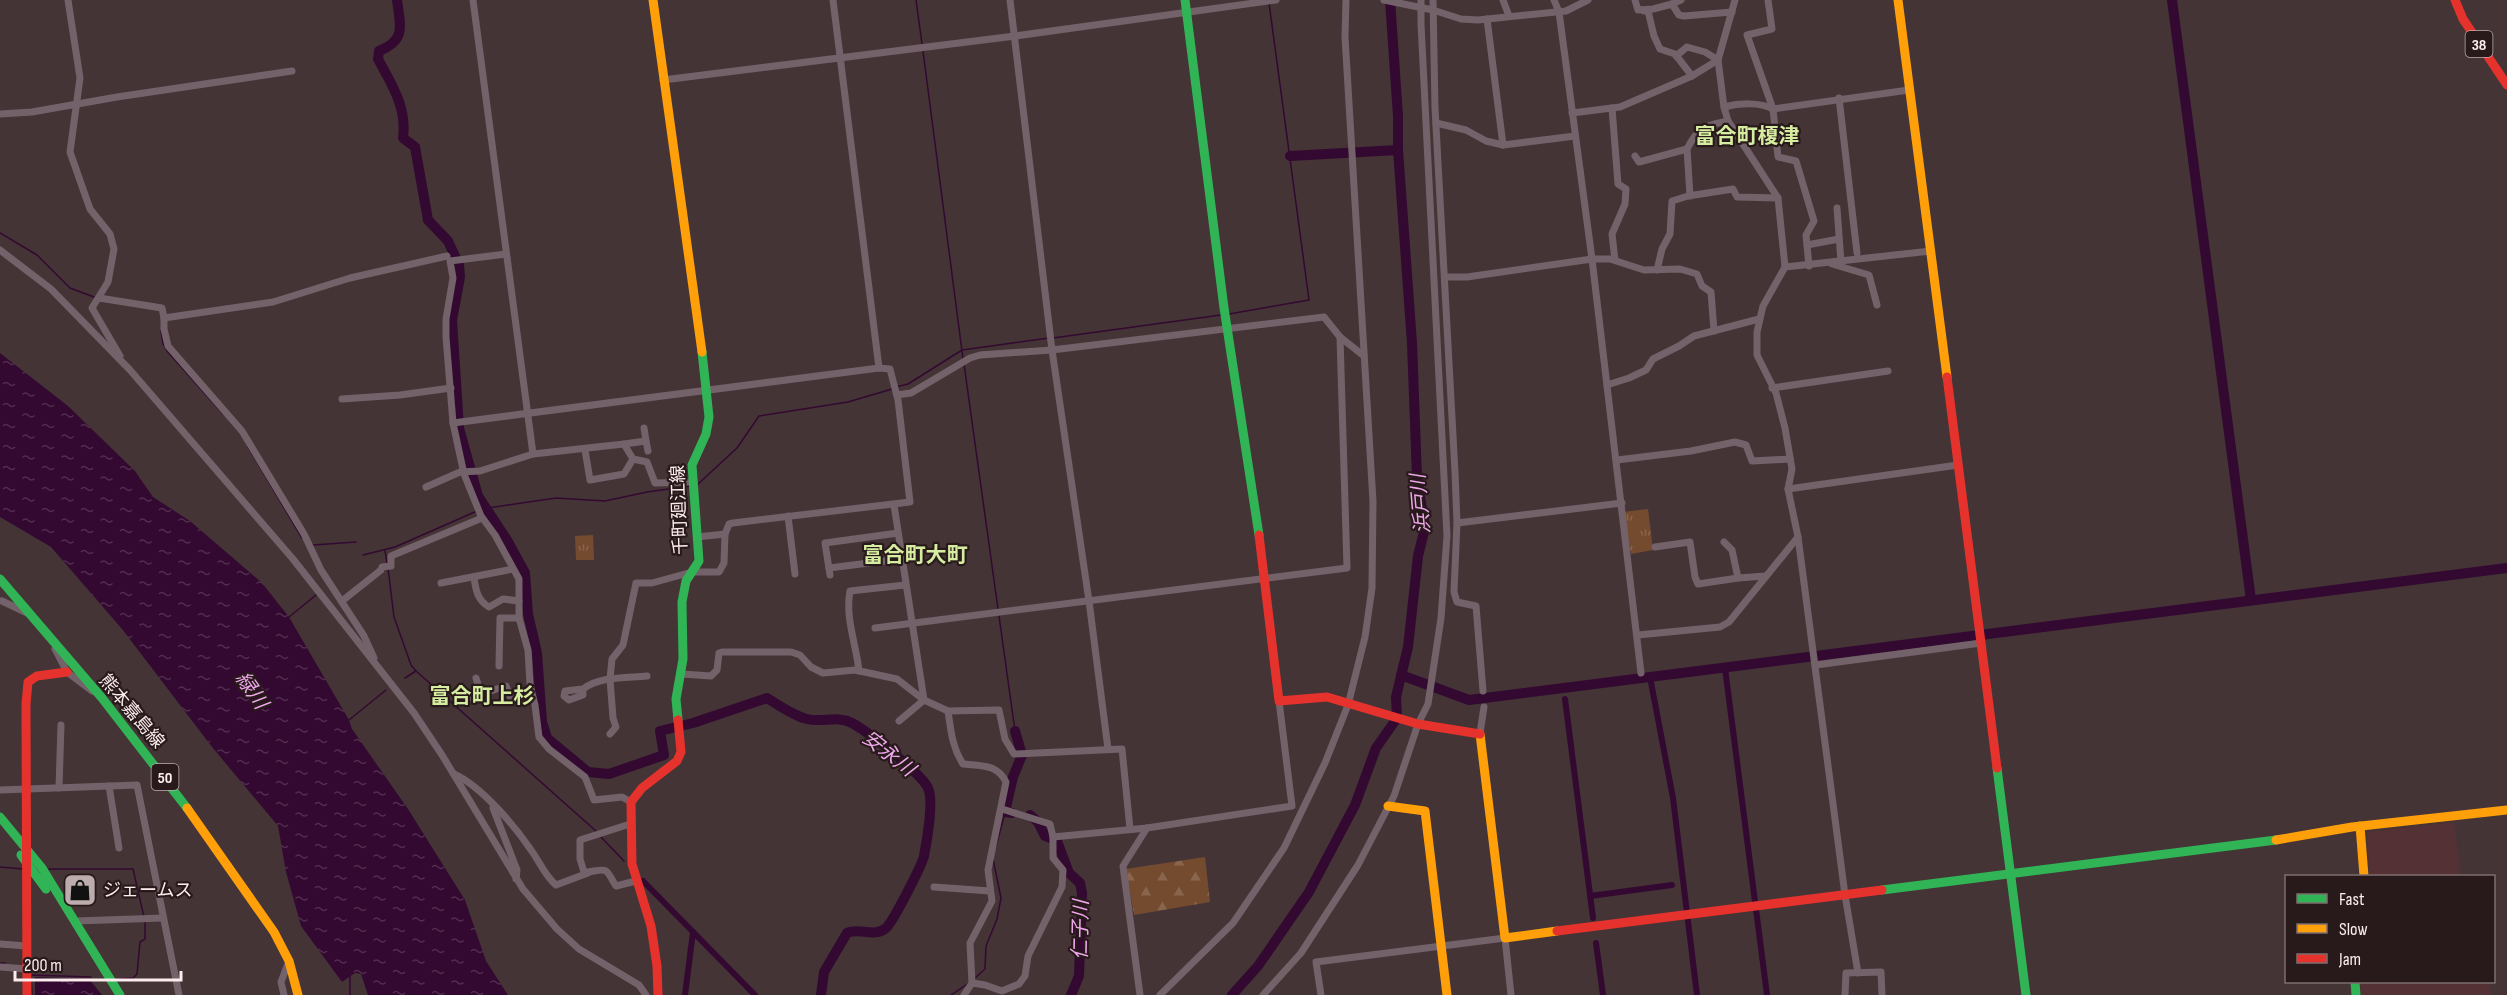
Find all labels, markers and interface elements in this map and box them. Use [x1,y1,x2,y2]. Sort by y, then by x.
road number: 38 [2466,31,2492,57]
district label: 富合町榎津 [1695,124,1800,149]
street label: 千町廻江線 [667,465,692,555]
water label: 浜戸川 [1406,471,1436,535]
district label: 富合町大町 [863,543,968,568]
water label: 緑川 [230,667,274,715]
street label: 熊本嘉島線 [95,670,169,753]
district label: 富合町上杉 [430,684,535,709]
water label: 安永川 [857,726,921,783]
road number: 50 [152,764,178,790]
shop icon: ジェームス [62,872,98,908]
legend [2285,875,2495,983]
place label: ジェームス [103,880,192,901]
text: Fast [2339,889,2365,910]
water label: 仁子川 [1068,898,1094,960]
text: Slow [2339,919,2368,940]
scale bar [15,944,182,982]
text: Jam [2338,949,2361,970]
text: 200 m [24,955,62,976]

